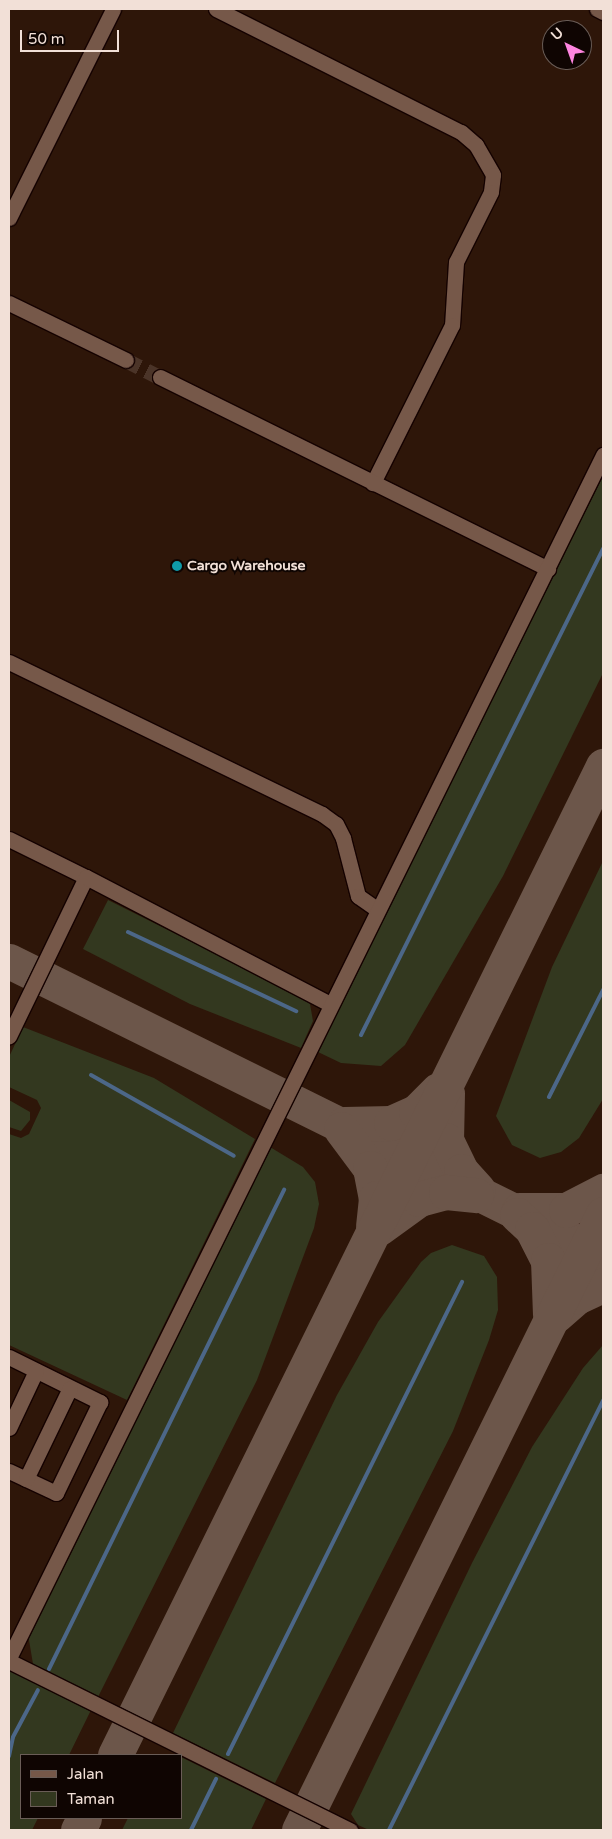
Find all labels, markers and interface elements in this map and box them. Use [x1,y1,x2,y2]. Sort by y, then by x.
scale bar [22,20,121,52]
north arrow [542,20,592,70]
text: U [548,24,567,44]
text: 50 m [28,30,65,48]
place label: Cargo Warehouse [187,558,305,574]
marker: Cargo Warehouse [171,560,183,572]
legend [20,1754,182,1819]
text: Jalan [67,1765,104,1783]
text: Taman [67,1790,115,1808]

